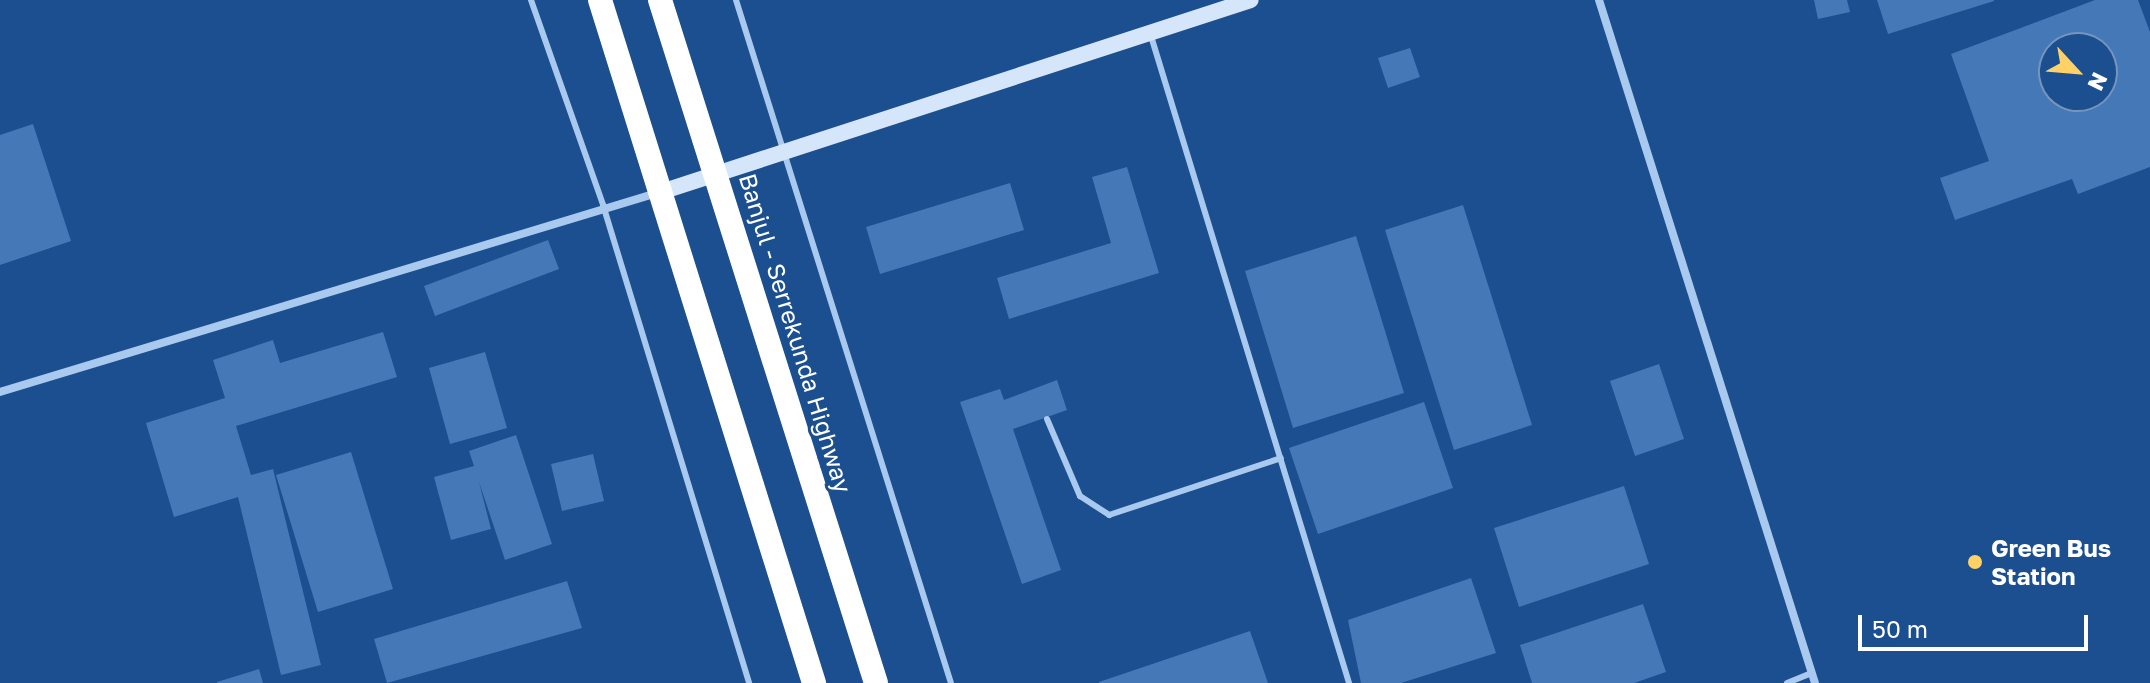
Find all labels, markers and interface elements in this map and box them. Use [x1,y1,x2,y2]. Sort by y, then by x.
north arrow [2038,32,2118,112]
text: N [2082,68,2114,95]
street label: Banjul - Serrekunda Highway [734,170,858,496]
place label: Green Bus Station [1991,534,2111,590]
marker: Green Bus Station [1966,553,1984,571]
scale bar [1862,599,2092,649]
text: 50 m [1872,614,1928,643]

